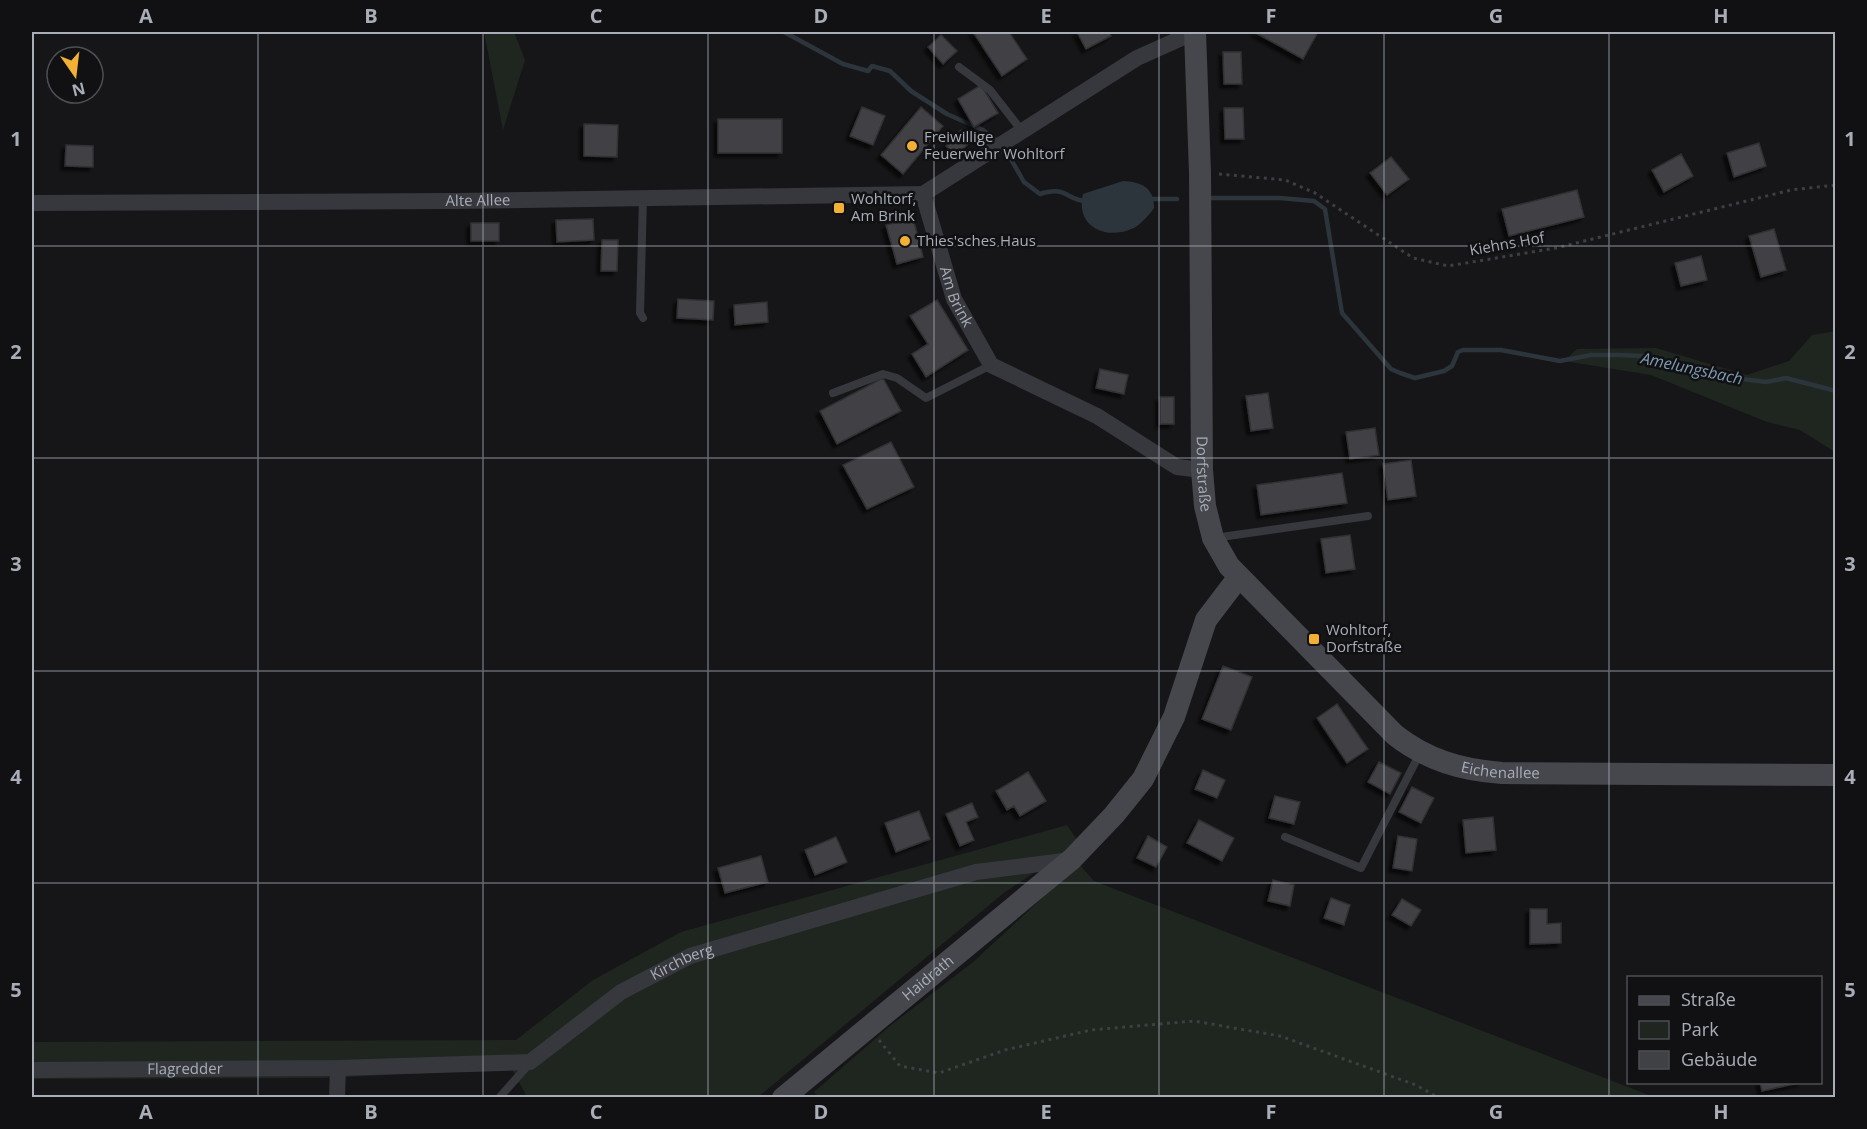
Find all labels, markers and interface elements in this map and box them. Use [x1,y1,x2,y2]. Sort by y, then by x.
text: A [139,2,153,29]
text: B [364,2,378,29]
text: C [590,2,603,29]
text: D [814,2,828,29]
text: E [1040,2,1052,29]
text: F [1266,2,1276,29]
text: G [1489,2,1503,29]
text: H [1713,2,1729,29]
north arrow [45,45,105,105]
text: N [70,77,88,102]
text: 1 [10,125,22,152]
text: 1 [1844,125,1856,152]
place label: Freiwillige Feuerwehr Wohltorf [924,126,1066,163]
marker: Freiwillige Feuerwehr Wohltorf [905,139,919,153]
place label: Wohltorf, Am Brink [851,188,916,225]
street label: Alte Allee [445,189,511,210]
marker: Wohltorf, Am Brink [832,201,846,215]
street label: Kiehns Hof [1468,226,1547,259]
place label: Thies'sches Haus [917,230,1036,250]
marker: Thies'sches Haus [898,234,912,248]
street label: Am Brink [936,264,979,330]
text: 2 [10,338,22,365]
text: 2 [1844,338,1856,365]
water label: Amelungsbach [1638,346,1745,390]
street label: Dorfstraße [1193,436,1217,514]
text: 3 [10,550,22,577]
text: 3 [1844,550,1856,577]
place label: Wohltorf, Dorfstraße [1326,619,1402,656]
marker: Wohltorf, Dorfstraße [1307,632,1321,646]
street label: Eichenallee [1459,756,1540,782]
text: 4 [10,763,22,790]
text: 4 [1844,763,1856,790]
street label: Kirchberg [646,939,716,984]
street label: Haidrath [897,950,957,1005]
text: 5 [10,976,22,1003]
legend [1627,976,1822,1084]
text: 5 [1844,976,1856,1003]
text: Straße [1681,987,1736,1011]
text: Park [1681,1017,1719,1041]
text: Gebäude [1681,1047,1757,1071]
street label: Flagredder [147,1058,223,1078]
text: A [139,1098,153,1125]
text: B [364,1098,378,1125]
text: C [590,1098,603,1125]
text: D [814,1098,828,1125]
text: E [1040,1098,1052,1125]
text: F [1266,1098,1276,1125]
text: G [1489,1098,1503,1125]
text: H [1713,1098,1729,1125]

